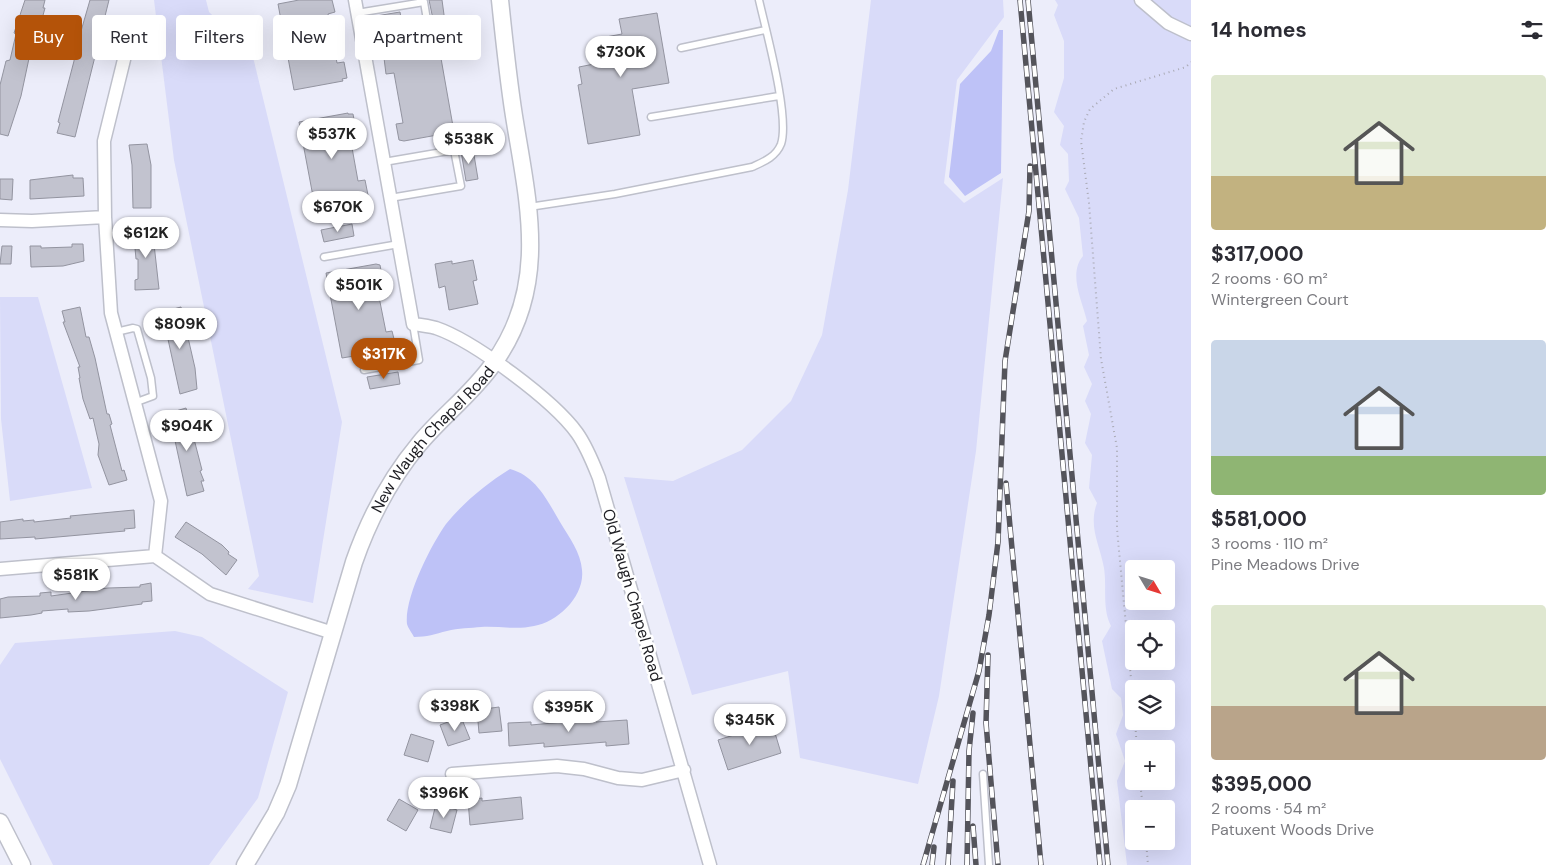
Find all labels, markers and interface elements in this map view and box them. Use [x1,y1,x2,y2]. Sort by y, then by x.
chip: Buy [15,15,82,60]
chip: Rent [92,15,166,60]
chip: Filters [176,15,263,60]
chip: New [273,15,345,60]
chip: Apartment [355,15,481,60]
text: 14 homes [1211,16,1307,44]
icon: filters [1518,16,1546,44]
pin: $730K [586,36,656,78]
text: $730K [596,41,646,62]
icon: home [1334,108,1424,198]
pin: $537K [297,118,367,160]
pin: $538K [434,122,504,165]
text: $537K [308,123,356,144]
text: $538K [444,128,494,149]
pin: $670K [303,190,373,233]
text: $670K [313,196,363,217]
pin: $612K [111,216,181,259]
text: $612K [123,222,169,243]
text: $317,000 [1211,240,1304,268]
pin: $501K [324,268,394,311]
text: 2 rooms · 60 m² [1211,268,1328,289]
text: $501K [335,274,383,295]
text: Wintergreen Court [1211,289,1349,310]
pin: $809K [145,308,215,350]
text: $809K [154,313,206,334]
pin: $317K [349,338,419,380]
text: $317K [362,343,406,364]
street label: New Waugh Chapel Road [366,362,499,516]
icon: home [1334,373,1424,463]
pin: $904K [152,410,222,452]
text: $904K [161,415,213,436]
text: $581,000 [1211,505,1307,533]
street label: Old Waugh Chapel Road [598,506,667,684]
text: 3 rooms · 110 m² [1211,533,1328,554]
text: Pine Meadows Drive [1211,554,1360,575]
pin: $581K [41,558,111,601]
north arrow [1125,560,1175,610]
map controls [1125,560,1175,850]
text: $581K [53,564,99,585]
button: locate [1125,620,1175,670]
icon: home [1334,638,1424,728]
button: layers [1125,680,1175,730]
pin: $398K [420,690,490,732]
pin: $395K [534,690,604,733]
text: $398K [430,695,480,716]
text: $395K [544,696,594,717]
pin: $345K [715,704,785,746]
text: $345K [725,709,775,730]
button: + [1125,740,1175,790]
text: $395,000 [1211,770,1312,798]
pin: $396K [409,776,479,819]
text: $396K [419,782,469,803]
text: 2 rooms · 54 m² [1211,798,1326,819]
button: − [1125,800,1175,850]
text: Patuxent Woods Drive [1211,819,1374,840]

